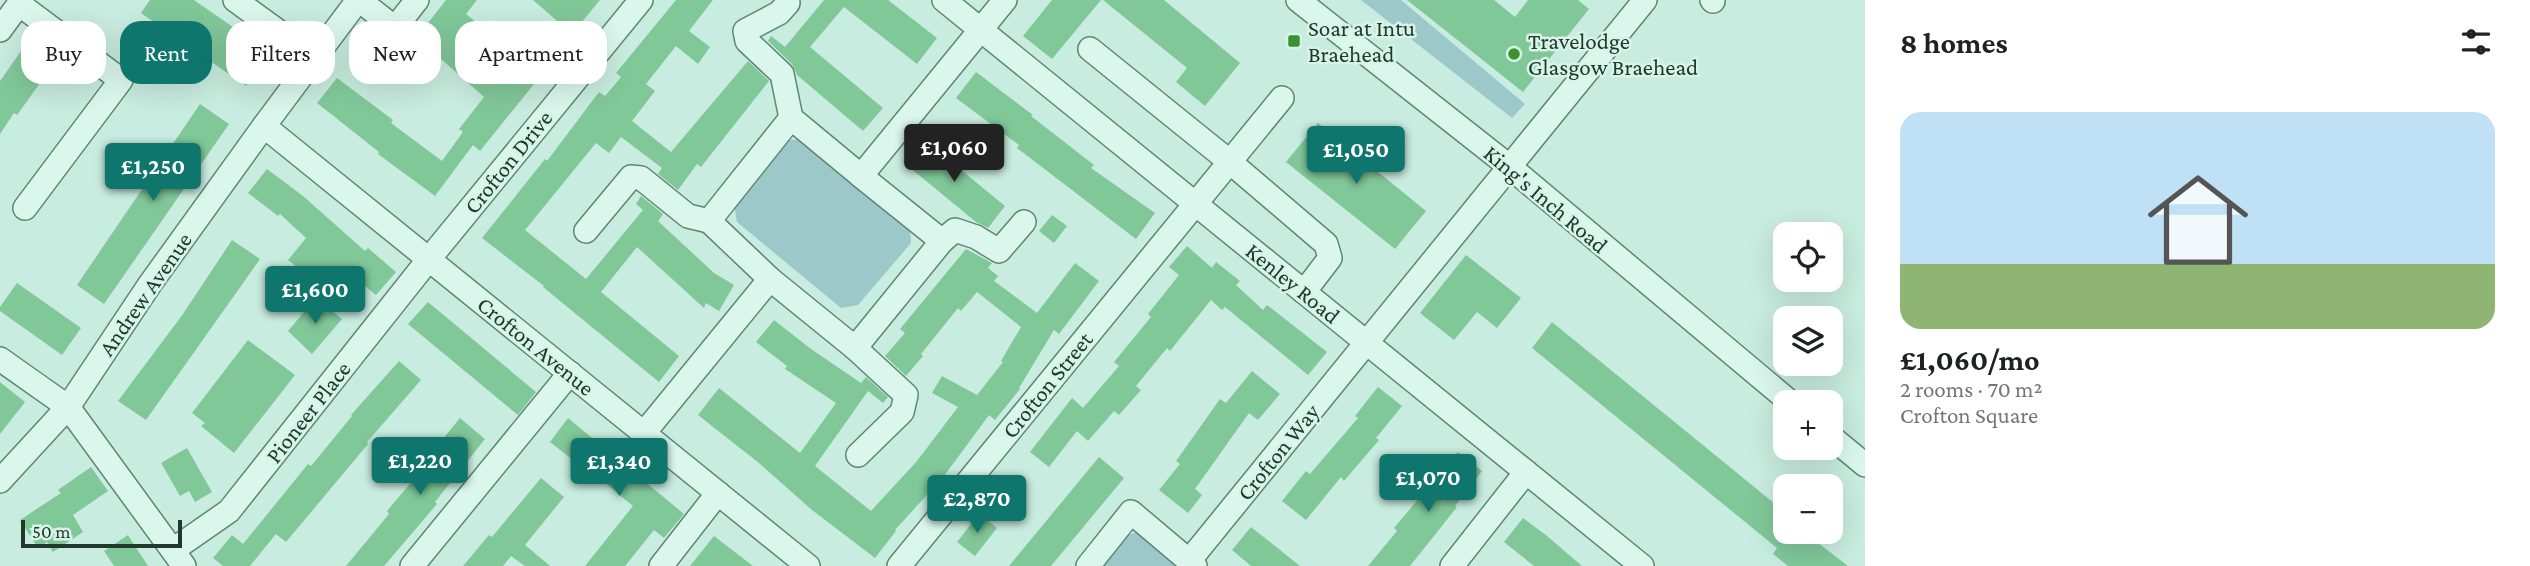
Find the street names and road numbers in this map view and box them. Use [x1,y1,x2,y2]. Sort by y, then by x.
street label: Crofton Drive [459,105,557,219]
street label: King's Inch Road [1479,140,1613,258]
street label: Andrew Avenue [93,227,197,361]
street label: Kenley Road [1241,237,1345,329]
street label: Crofton Avenue [472,291,600,401]
street label: Crofton Street [996,326,1098,443]
street label: Pioneer Place [260,356,356,468]
street label: Crofton Way [1231,398,1325,505]

